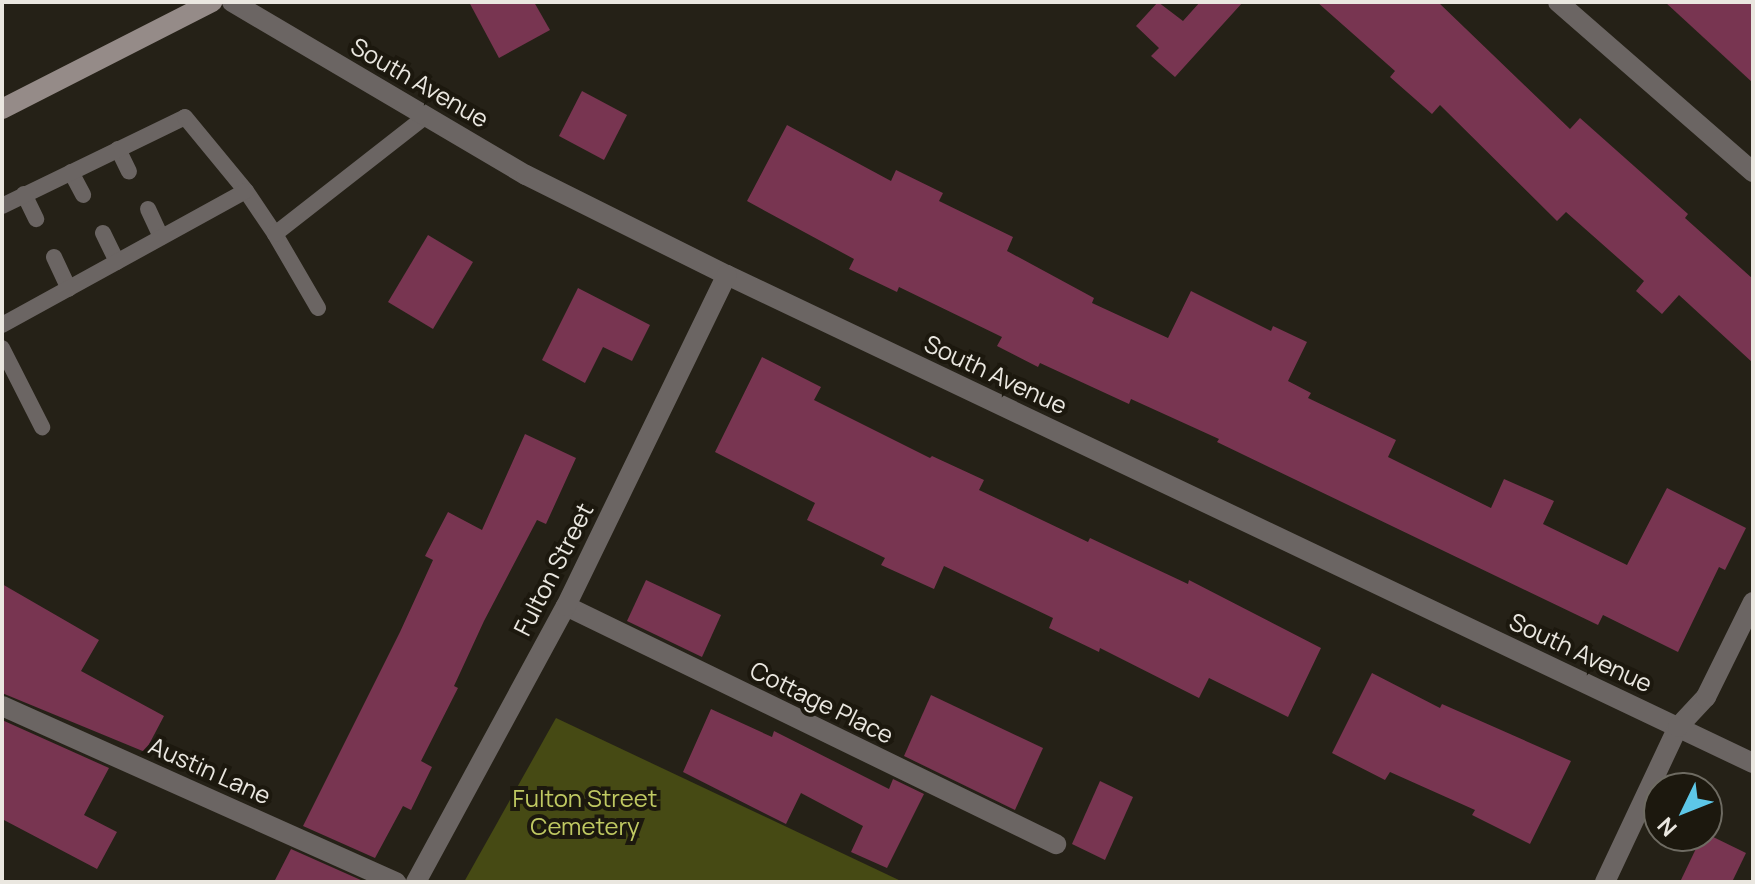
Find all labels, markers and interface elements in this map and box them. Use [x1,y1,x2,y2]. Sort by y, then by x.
street label: South Avenue [346,31,494,133]
street label: South Avenue [920,328,1072,420]
street label: Fulton Street [507,498,599,640]
street label: South Avenue [1505,606,1657,698]
street label: Cottage Place [746,655,898,749]
street label: Austin Lane [145,730,275,810]
north arrow [1643,772,1723,852]
park label: Fulton Street Cemetery [513,784,657,840]
text: N [1651,811,1683,843]

